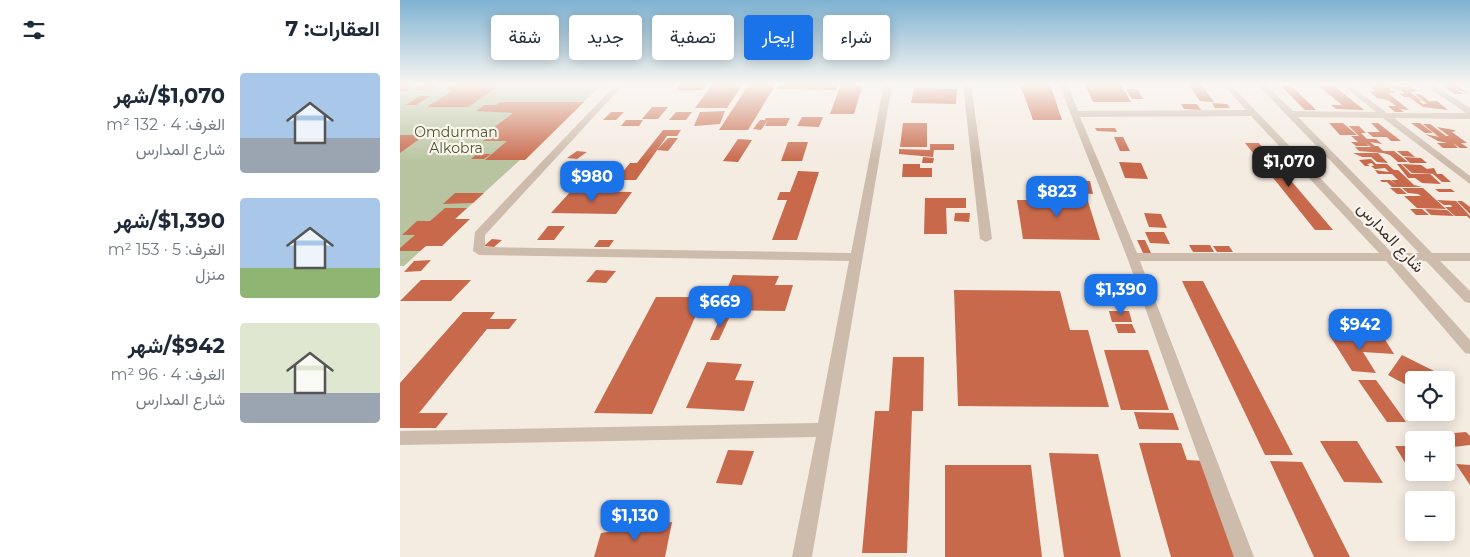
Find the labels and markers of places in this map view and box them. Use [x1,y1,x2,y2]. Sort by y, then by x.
pin: $1,070 [1248,146,1330,188]
pin: $980 [562,160,622,203]
pin: $823 [1027,176,1087,218]
pin: $1,390 [1080,274,1162,316]
pin: $669 [690,286,750,328]
pin: $942 [1330,308,1390,351]
pin: $1,130 [594,500,676,542]

